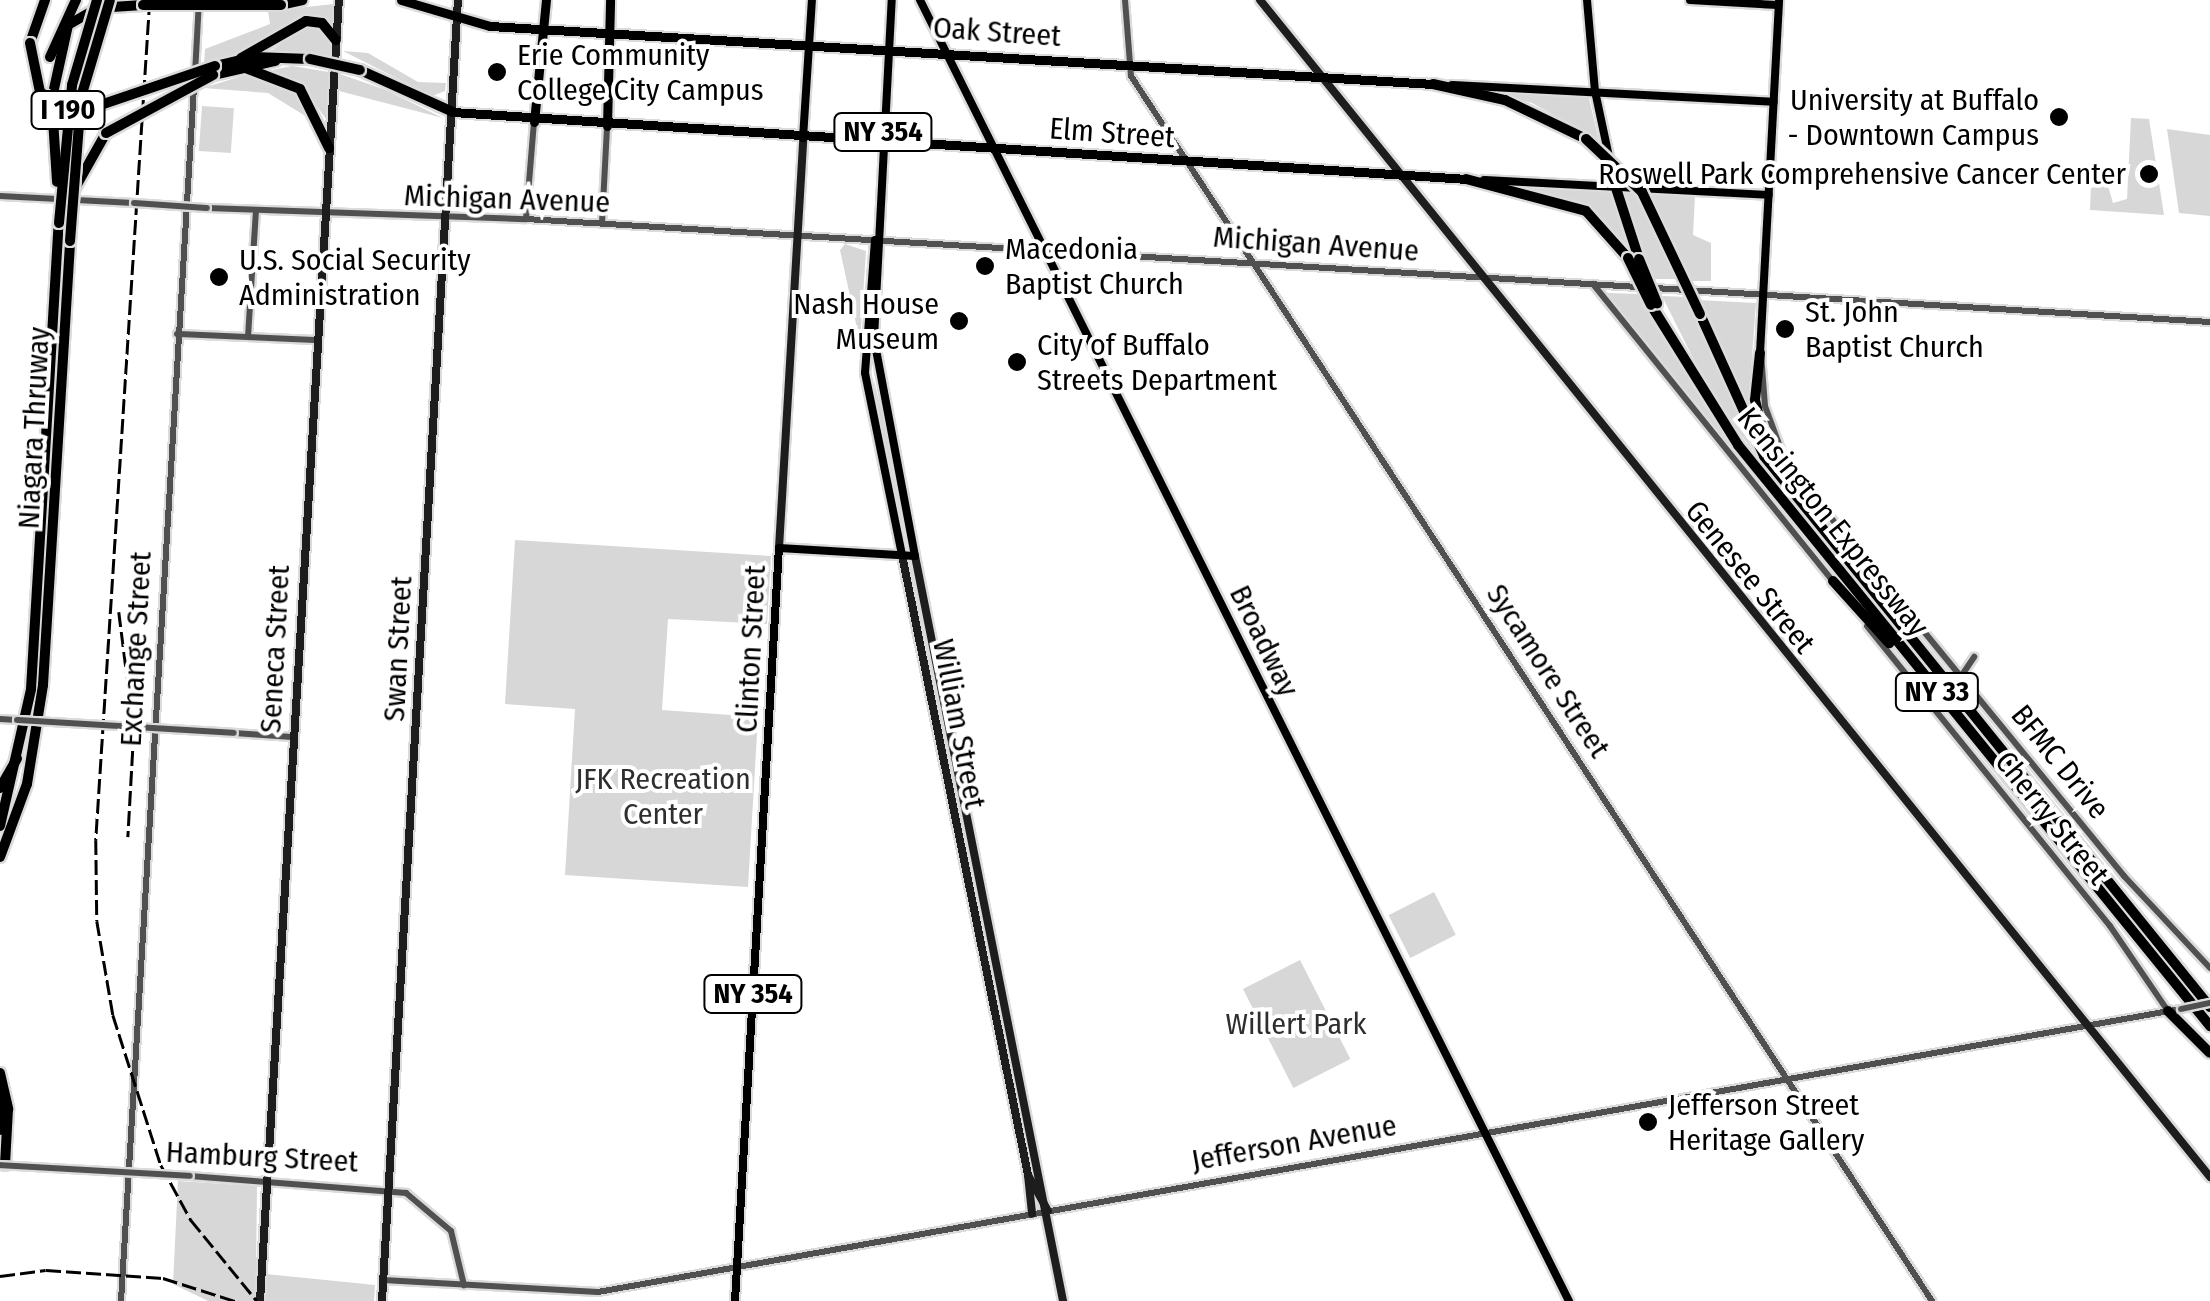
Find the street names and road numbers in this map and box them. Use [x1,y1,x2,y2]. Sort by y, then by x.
street label: Oak Street [932,10,1062,54]
road number: I 190 [30,87,106,133]
road number: NY 354 [833,109,933,155]
street label: Elm Street [1048,111,1176,155]
street label: Michigan Avenue [403,177,611,221]
street label: Michigan Avenue [1212,219,1420,269]
street label: Niagara Thruway [11,326,57,530]
street label: Kensington Expressway [1730,400,1936,644]
street label: Genesee Street [1678,493,1822,661]
street label: Exchange Street [113,551,159,747]
street label: Seneca Street [253,564,297,734]
street label: Clinton Street [729,564,773,734]
street label: Swan Street [376,575,420,723]
street label: Sycamore Street [1479,578,1617,764]
street label: Broadway [1222,580,1306,702]
street label: William Street [925,636,993,812]
road number: NY 33 [1894,669,1980,715]
street label: BFMC Drive [2003,698,2117,826]
street label: Cherry Street [1987,744,2117,892]
road number: NY 354 [703,971,803,1017]
street label: Jefferson Avenue [1189,1107,1399,1179]
street label: Hamburg Street [165,1134,359,1180]

